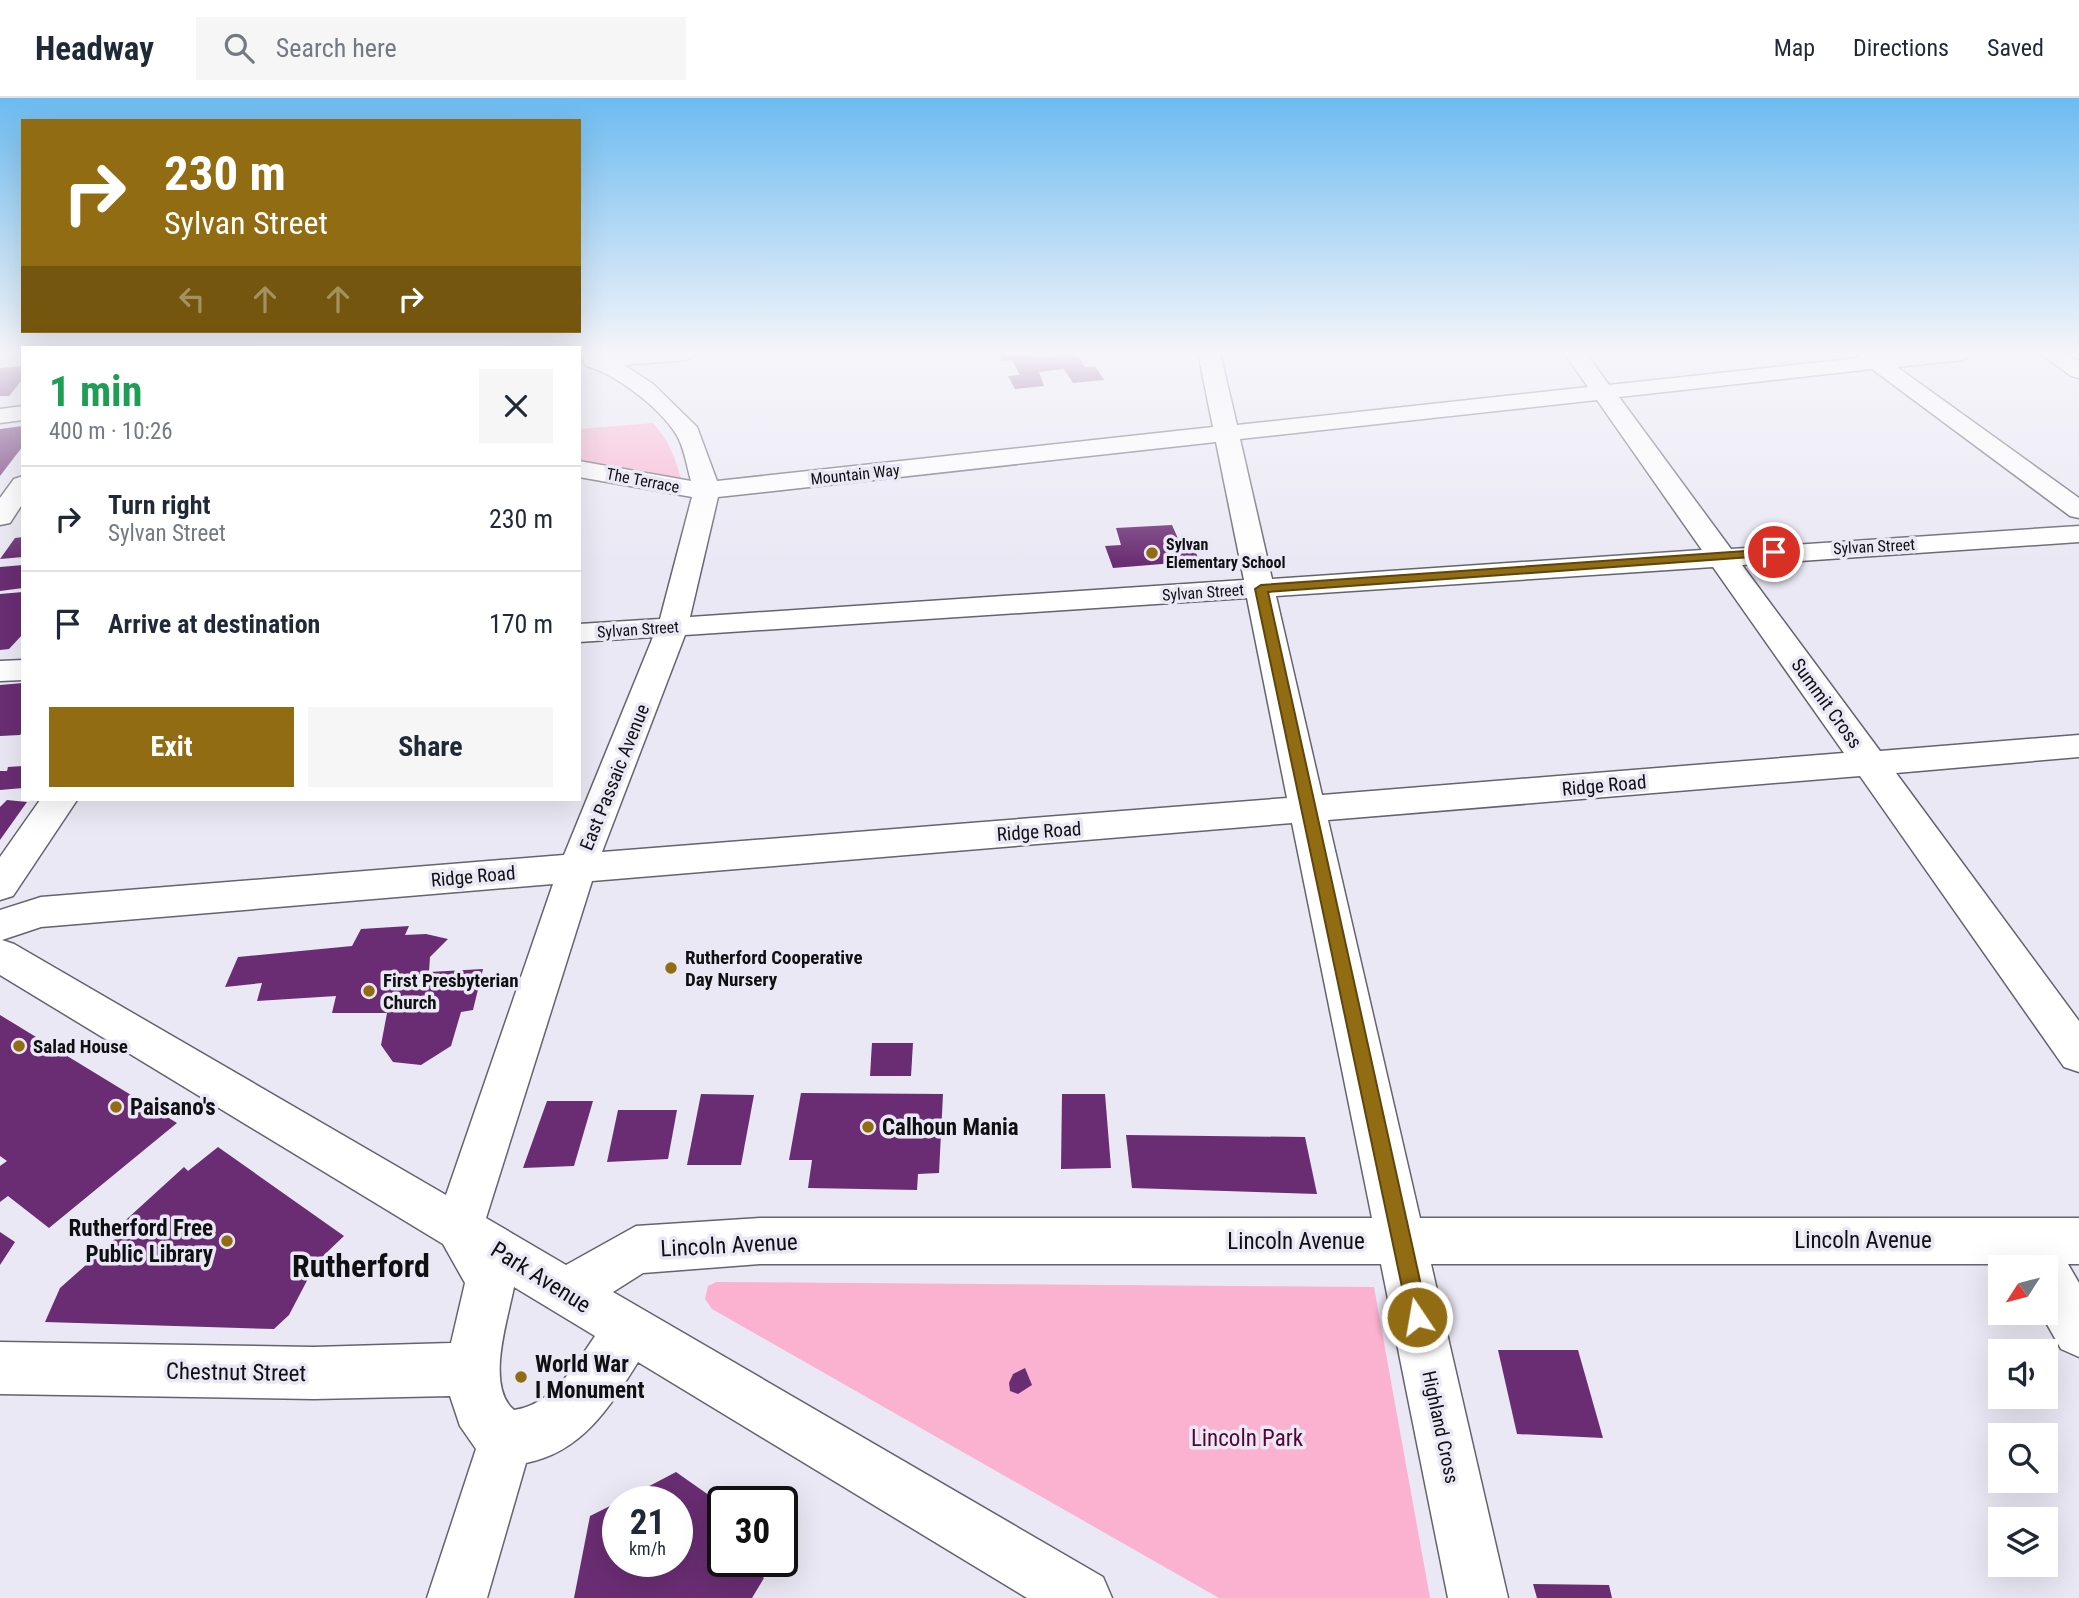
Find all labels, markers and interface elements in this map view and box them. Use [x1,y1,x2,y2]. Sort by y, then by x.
search box [196,17,686,80]
text: Headway [35,29,154,68]
icon: search [220,29,258,67]
text: Search here [276,33,397,63]
text: Map [1774,34,1815,62]
text: Directions [1853,34,1949,62]
text: Saved [1987,34,2044,62]
text: 230 m [164,145,286,202]
icon: right [49,147,140,238]
text: Sylvan Street [164,204,328,242]
icon: left [173,280,211,318]
icon: ahead [246,280,284,318]
icon: ahead [319,280,357,318]
icon: right [392,280,430,318]
text: 1 min [49,367,142,416]
button: close [479,369,553,443]
text: 400 m · 10:26 [49,418,173,445]
street label: Mountain Way [810,460,901,489]
street label: The Terrace [605,464,681,497]
text: Turn right [108,490,210,520]
icon: right [49,500,87,538]
text: 230 m [489,504,553,534]
text: Sylvan Street [108,520,226,547]
pin [1744,522,1804,582]
icon: arrive [1755,533,1793,571]
place label: Sylvan Elementary School [1166,535,1285,572]
street label: Sylvan Street [1833,535,1916,558]
marker: Sylvan Elementary School [1144,545,1160,561]
street label: Sylvan Street [1162,580,1245,605]
icon: arrive [49,605,87,643]
text: Arrive at destination [108,609,320,639]
text: 170 m [489,609,553,639]
street label: Sylvan Street [597,617,680,642]
street label: Summit Cross [1786,654,1867,753]
street label: East Passaic Avenue [575,701,654,854]
button: Exit [49,707,294,787]
button: Share [308,707,553,787]
street label: Ridge Road [1561,770,1647,801]
street label: Ridge Road [996,817,1082,846]
street label: Ridge Road [430,861,516,892]
place label: Rutherford Cooperative Day Nursery [685,946,863,991]
marker: Rutherford Cooperative Day Nursery [663,960,679,976]
place label: First Presbyterian Church [383,969,519,1014]
marker: First Presbyterian Church [361,983,377,999]
place label: Salad House [33,1035,128,1058]
marker: Salad House [11,1038,27,1054]
place label: Paisano's [130,1094,216,1121]
marker: Paisano's [108,1099,124,1115]
place label: Calhoun Mania [882,1114,1019,1141]
marker: Calhoun Mania [860,1119,876,1135]
place label: Rutherford Free Public Library [69,1215,214,1268]
street label: Lincoln Avenue [1794,1227,1932,1254]
street label: Lincoln Avenue [660,1228,798,1263]
street label: Lincoln Avenue [1227,1228,1365,1255]
marker: Rutherford Free Public Library [219,1233,235,1249]
street label: Park Avenue [486,1236,596,1319]
district label: Rutherford [292,1247,430,1285]
north arrow [1988,1255,2058,1325]
map controls [1988,1255,2058,1577]
position arrow [1380,1280,1454,1354]
button: sound [1988,1339,2058,1409]
place label: World War I Monument [535,1351,644,1404]
street label: Chestnut Street [166,1358,306,1387]
marker: World War I Monument [513,1369,529,1385]
street label: Highland Cross [1417,1369,1464,1485]
button: search [1988,1423,2058,1493]
park label: Lincoln Park [1191,1425,1304,1452]
speed limit sign: 30 [707,1486,798,1577]
text: 21 [630,1502,665,1543]
button: layers [1988,1507,2058,1577]
text: km/h [629,1538,666,1559]

